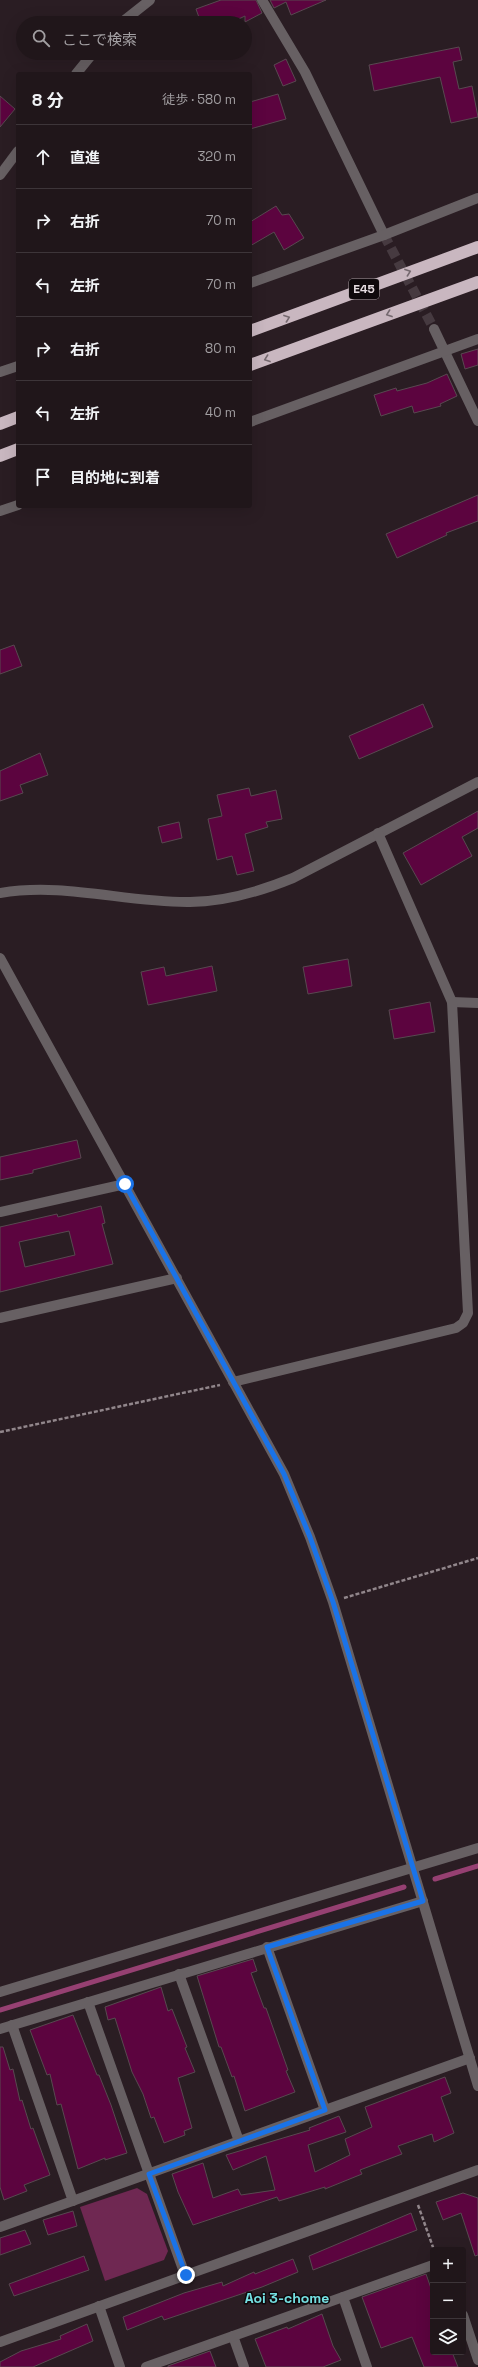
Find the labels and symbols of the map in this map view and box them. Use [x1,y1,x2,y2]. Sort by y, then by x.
one-way arrow [405,269,412,277]
road number: E45 [349,279,379,299]
one-way arrow [385,310,392,318]
one-way arrow [283,314,290,322]
one-way arrow [263,354,270,362]
route start [116,1175,134,1193]
route end [177,2266,195,2284]
district label: Aoi 3-chome [245,2289,329,2307]

